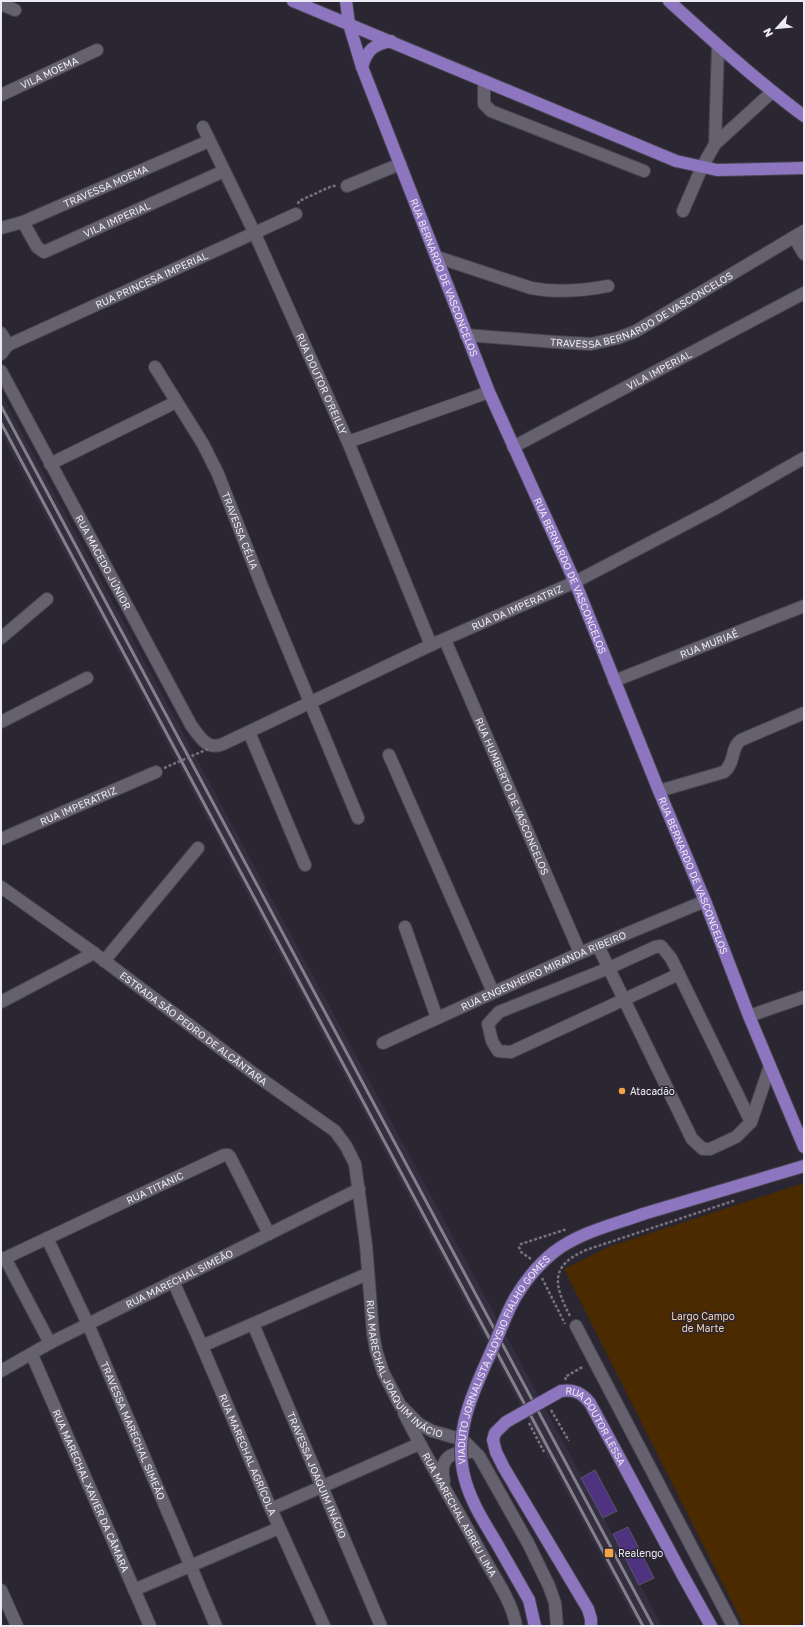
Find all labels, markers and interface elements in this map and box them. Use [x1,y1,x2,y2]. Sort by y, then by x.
north arrow [757,8,797,48]
text: N [760,26,775,39]
street label: VILA MOEMA [18,54,80,91]
street label: TRAVESSA MOEMA [62,162,150,210]
street label: RUA BERNARDO DE VASCONCELOS [408,197,481,358]
street label: VILA IMPERIAL [82,199,152,239]
street label: RUA PRINCESA IMPERIAL [93,249,210,311]
street label: TRAVESSA BERNARDO DE VASCONCELOS [550,269,735,351]
street label: RUA DOUTOR O'REILLY [294,331,350,437]
street label: VILA IMPERIAL [624,348,694,392]
street label: TRAVESSA CÉLIA [220,490,261,571]
street label: RUA BERNARDO DE VASCONCELOS [532,496,609,656]
street label: RUA MACEDO JÚNIOR [73,513,134,612]
street label: RUA DA IMPERATRIZ [469,582,564,633]
street label: RUA MURIAÉ [678,627,740,660]
street label: RUA HUMBERTO DE VASCONCELOS [473,716,552,877]
street label: RUA IMPERATRIZ [38,784,118,827]
street label: RUA BERNARDO DE VASCONCELOS [656,795,731,956]
street label: RUA ENGENHEIRO MIRANDA RIBEIRO [459,928,628,1013]
street label: ESTRADA SÃO PEDRO DE ALCÂNTARA [118,969,270,1088]
place label: Atacadão [630,1085,675,1097]
marker: Atacadão [617,1086,627,1096]
street label: RUA TITANIC [124,1169,186,1206]
street label: RUA MARECHAL SIMEÃO [124,1247,235,1310]
street label: VIADUTO JORNALISTA ALOYSIO FIALHO GOMES [455,1252,552,1465]
street label: RUA MARECHAL JOAQUIM INÁCIO [364,1300,444,1440]
park label: Largo Campo de Marte [671,1310,735,1334]
street label: TRAVESSA MARECHAL SIMEÃO [99,1360,168,1502]
street label: RUA DOUTOR LESSA [565,1384,628,1468]
street label: RUA MARECHAL AGRÍCOLA [217,1392,279,1517]
street label: RUA MARECHAL XAVIER DA CÂMARA [50,1407,132,1574]
street label: TRAVESSA JOAQUIM INÁCIO [285,1410,349,1540]
street label: RUA MARECHAL ABREU LIMA [420,1451,500,1579]
marker: Realengo [603,1547,615,1559]
place label: Realengo [618,1547,663,1559]

